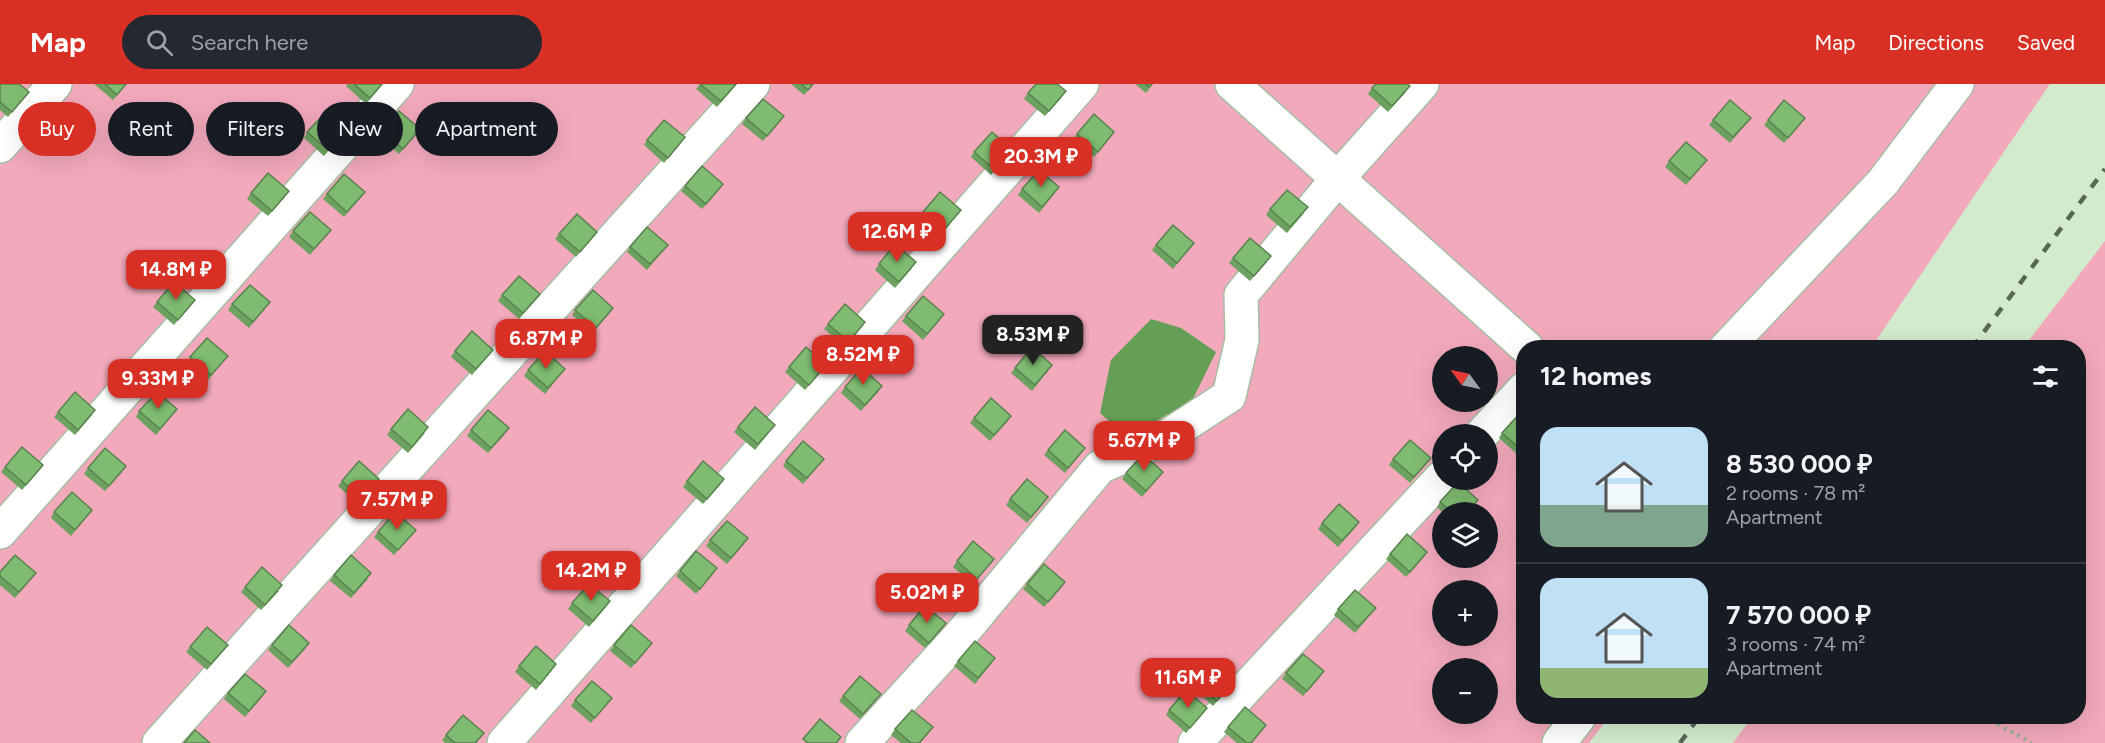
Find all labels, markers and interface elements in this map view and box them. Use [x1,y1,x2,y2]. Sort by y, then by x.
search box [122,15,542,69]
text: Map [30,25,86,59]
icon: search [143,26,176,59]
text: Search here [191,29,308,56]
text: Map [1814,30,1855,55]
text: Directions [1888,30,1984,55]
text: Saved [2017,30,2075,55]
chip: Buy [18,102,96,156]
chip: Rent [108,102,194,156]
chip: Filters [206,102,305,156]
chip: New [317,102,403,156]
chip: Apartment [415,102,558,156]
pin: 20.3M ₽ [986,137,1096,188]
text: 20.3M ₽ [1004,144,1078,168]
pin: 12.6M ₽ [842,212,952,263]
text: 12.6M ₽ [862,219,932,243]
pin: 14.8M ₽ [121,250,231,301]
text: 14.8M ₽ [140,257,212,281]
pin: 8.53M ₽ [978,315,1088,366]
pin: 6.87M ₽ [491,319,601,370]
text: 8.53M ₽ [996,322,1070,346]
text: 6.87M ₽ [509,326,583,350]
pin: 8.52M ₽ [808,335,918,386]
text: 8.52M ₽ [826,342,900,366]
north arrow [1432,346,1498,412]
map controls [1432,346,1498,724]
pin: 9.33M ₽ [103,359,213,410]
text: 12 homes [1540,360,1651,392]
icon: filters [2029,360,2062,393]
text: 9.33M ₽ [122,366,194,390]
pin: 5.67M ₽ [1089,421,1199,472]
button: locate [1432,424,1498,490]
text: 5.67M ₽ [1108,428,1180,452]
text: 8 530 000 ₽ [1726,448,1873,480]
icon: home [1588,451,1660,523]
pin: 7.57M ₽ [342,480,452,531]
text: 2 rooms · 78 m² [1726,481,1866,505]
text: 7.57M ₽ [361,487,433,511]
button: layers [1432,502,1498,568]
text: Apartment [1726,505,1823,529]
pin: 14.2M ₽ [536,551,646,602]
text: 14.2M ₽ [555,558,627,582]
pin: 5.02M ₽ [872,573,982,624]
text: 5.02M ₽ [890,580,964,604]
button: + [1432,580,1498,646]
text: 7 570 000 ₽ [1726,599,1871,631]
icon: home [1588,602,1660,674]
text: 3 rooms · 74 m² [1726,632,1865,656]
text: Apartment [1726,656,1823,680]
pin: 11.6M ₽ [1133,658,1243,709]
button: − [1432,658,1498,724]
text: 11.6M ₽ [1155,665,1221,689]

